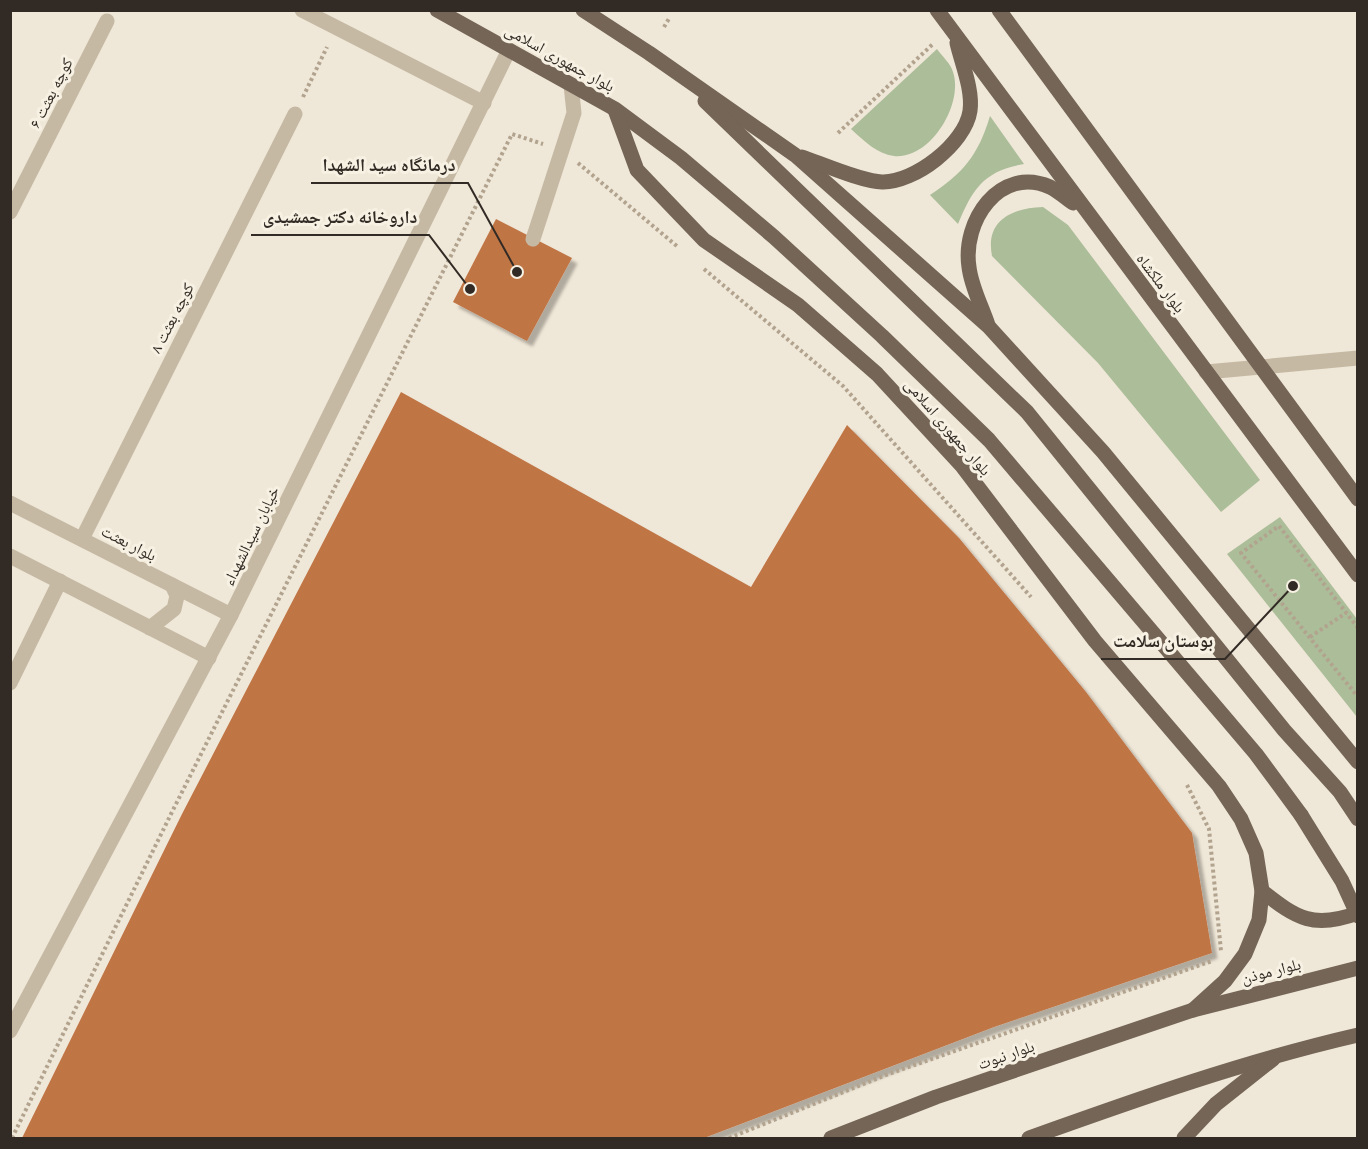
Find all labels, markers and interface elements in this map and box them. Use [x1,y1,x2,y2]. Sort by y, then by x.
street label: بلوار جمهوری اسلامی [501,20,618,97]
street label: کوچه بعثت ۶ [25,54,77,131]
callout: درمانگاه سید الشهدا [311,147,468,183]
text: درمانگاه سید الشهدا [323,154,456,175]
callout: داروخانه دکتر جمشیدی [251,199,429,235]
text: داروخانه دکتر جمشیدی [263,206,418,228]
street label: بلوار ملکشاه [1133,250,1189,316]
street label: کوچه بعثت ۸ [146,279,198,356]
street label: بلوار جمهوری اسلامی [900,375,995,480]
street label: خیابان سیدالشهداء [219,483,284,589]
street label: بلوار بعثت [98,521,160,565]
callout: بوستان سلامت [1101,623,1225,659]
text: بوستان سلامت [1113,630,1213,652]
street label: بلوار موذن [1239,954,1303,989]
street label: بلوار نبوت [975,1036,1037,1074]

